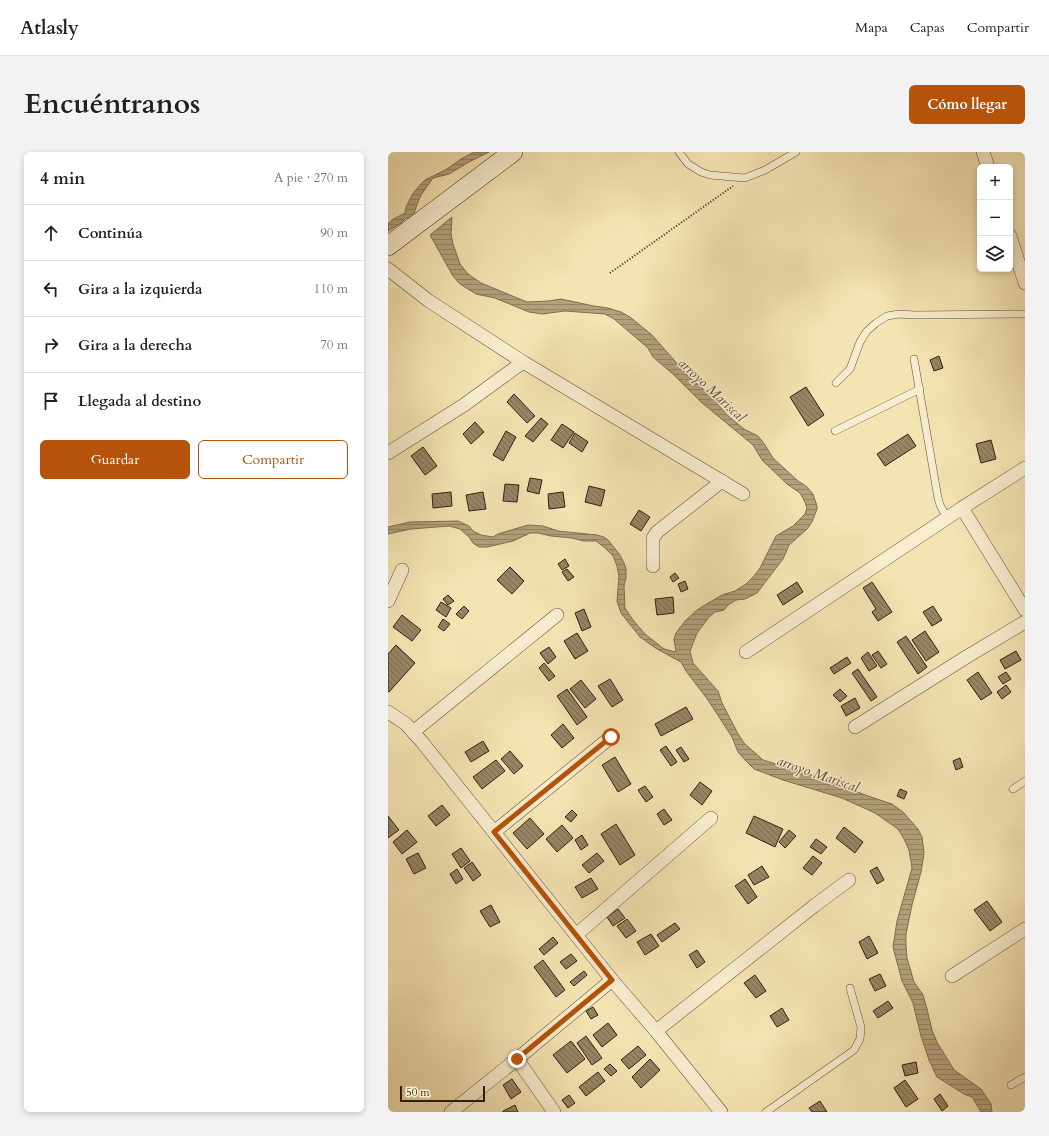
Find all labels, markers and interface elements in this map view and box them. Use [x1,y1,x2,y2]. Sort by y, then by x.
text: Atlasly [20,15,79,41]
text: Mapa [855,18,888,37]
text: Capas [910,18,945,37]
text: Compartir [967,18,1029,37]
text: Encuéntranos [24,85,200,123]
button: Cómo llegar [909,85,1025,124]
map controls [977,164,1013,272]
button: + [977,164,1013,200]
text: 4 min [40,167,85,190]
text: A pie · 270 m [274,169,348,187]
button: − [977,200,1013,236]
icon: ahead [40,222,62,244]
text: Continúa [78,223,143,243]
text: 90 m [320,224,348,242]
button: layers [977,236,1013,272]
icon: left [40,278,62,300]
text: Gira a la izquierda [78,279,202,299]
text: 110 m [314,280,348,298]
icon: right [40,334,62,356]
text: Gira a la derecha [78,335,192,355]
text: 70 m [320,336,348,354]
water label: arroyo Mariscal [674,354,751,427]
icon: arrive [40,390,62,412]
text: Llegada al destino [78,391,201,411]
button: Guardar [40,440,190,479]
button: Compartir [198,440,348,479]
route start [602,728,620,746]
water label: arroyo Mariscal [774,751,863,797]
route end [508,1050,526,1068]
scale bar [400,1084,485,1103]
text: 50 m [406,1085,430,1100]

